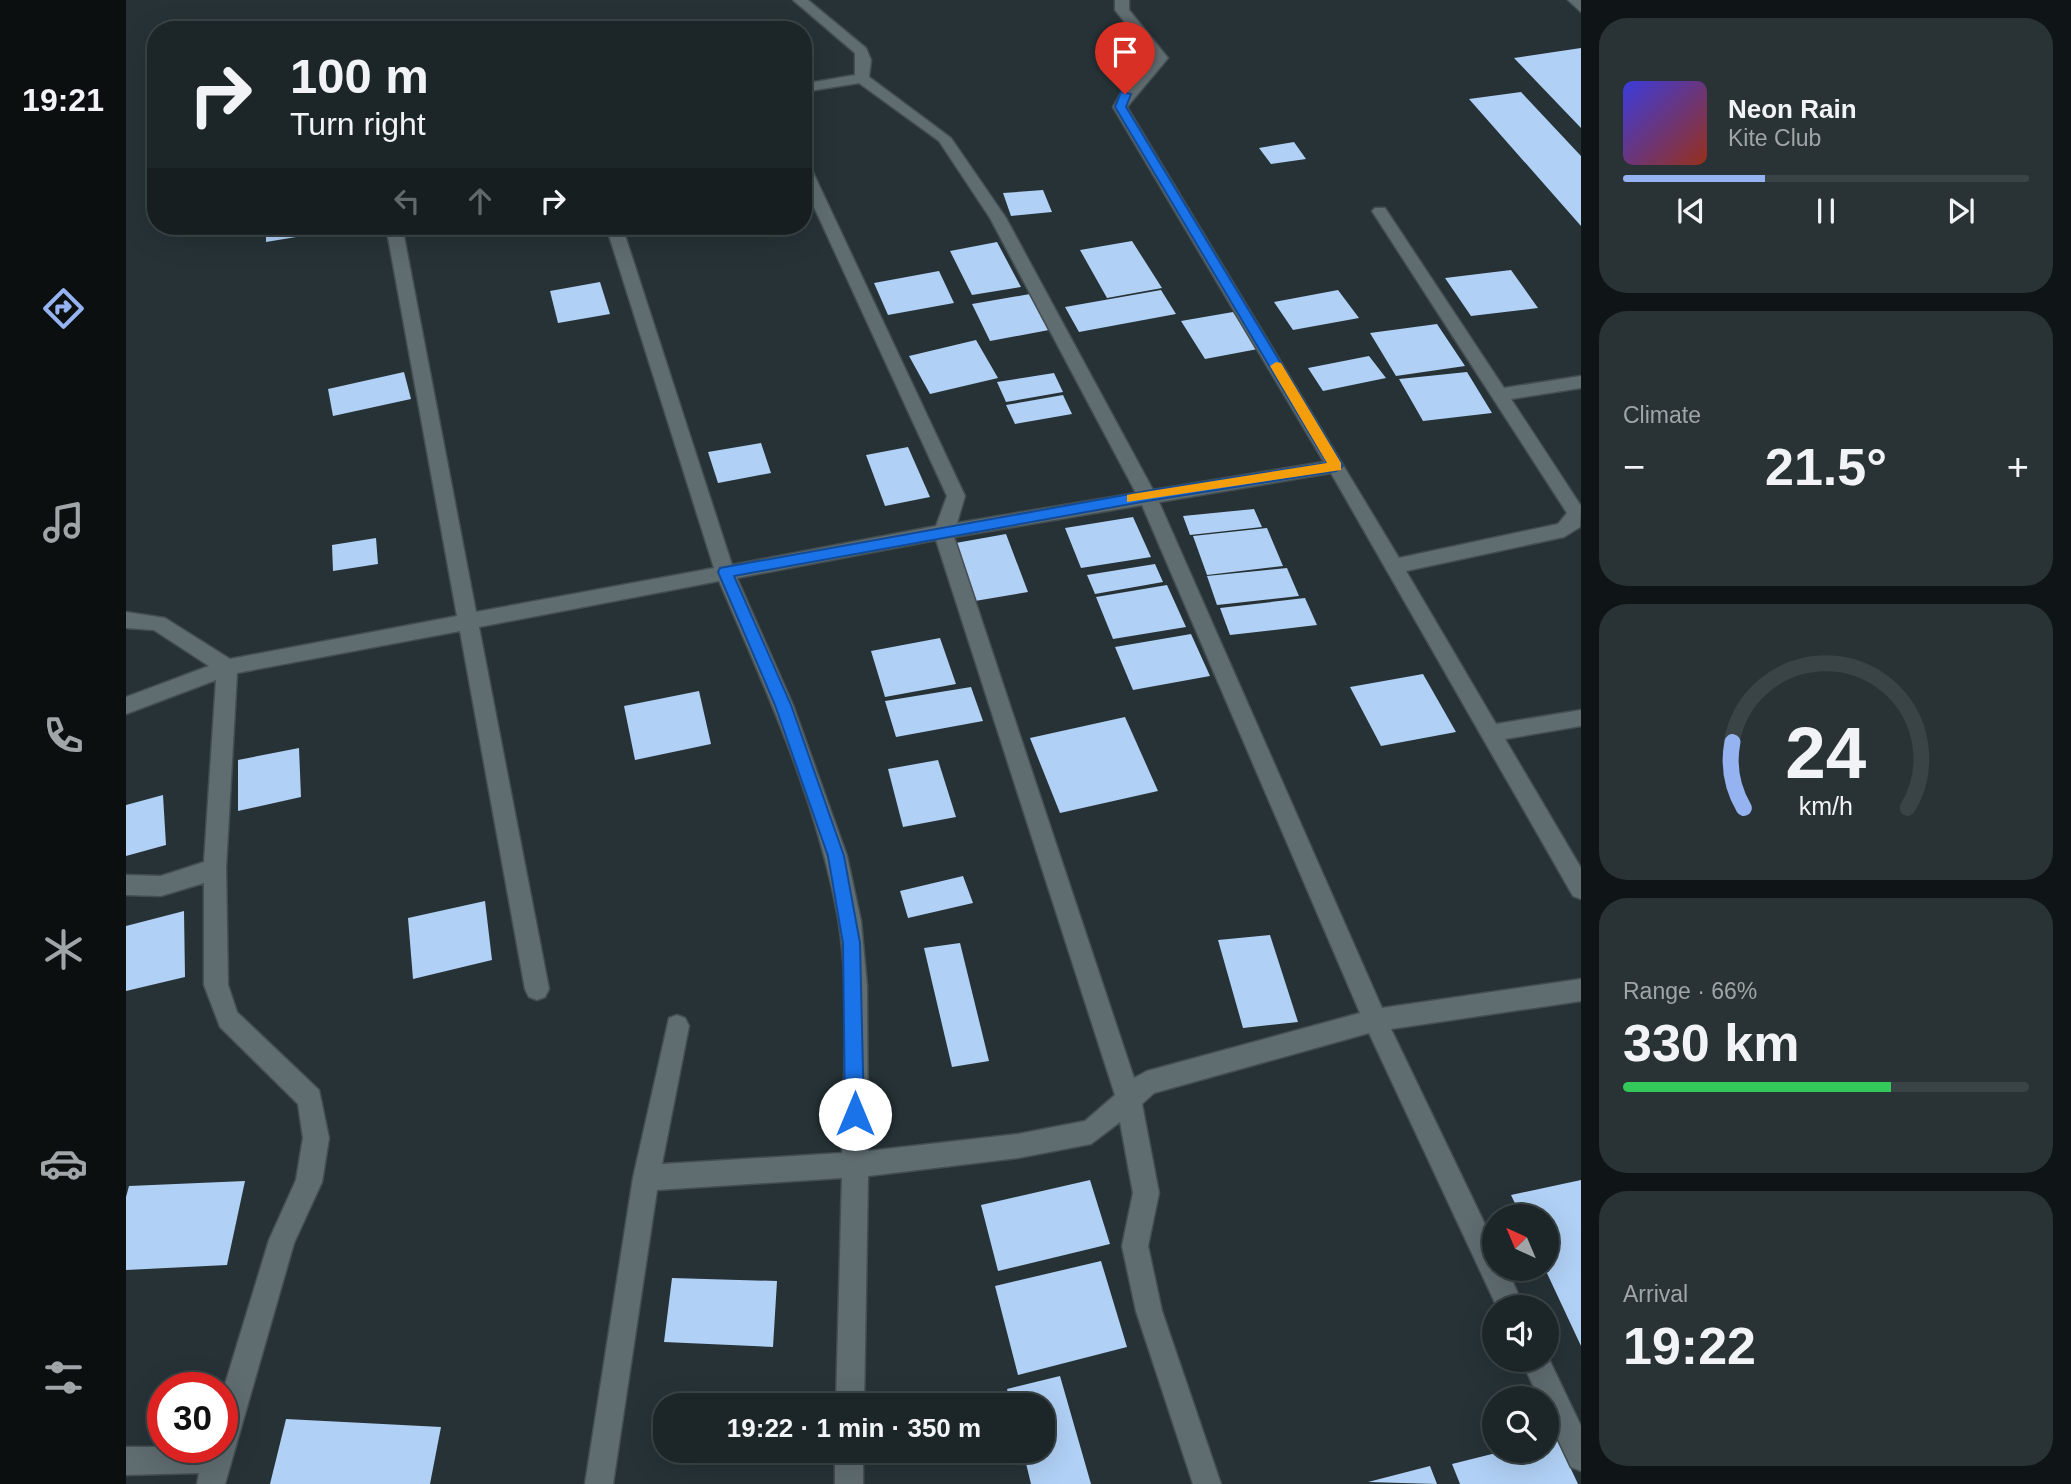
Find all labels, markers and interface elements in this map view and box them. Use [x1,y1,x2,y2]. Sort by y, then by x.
pin [1095,22,1155,94]
icon: arrive [1106,33,1144,71]
icon: right [175,49,266,140]
text: 100 m [290,49,429,103]
text: 19:21 [22,82,104,118]
text: Neon Rain [1728,94,1857,124]
text: Turn right [290,106,426,142]
text: Kite Club [1728,125,1821,151]
icon: left [388,182,426,220]
icon: ahead [461,182,499,220]
icon: right [534,182,572,220]
icon: previous [1672,192,1710,230]
icon: pause [1807,192,1845,230]
icon: next [1942,192,1980,230]
icon: directions [39,284,88,333]
text: Climate [1623,402,1701,428]
text: 21.5° [1765,438,1887,496]
text: − [1623,446,1645,488]
text: + [2007,446,2029,488]
icon: music [39,498,88,547]
icon: phone [39,711,88,760]
text: 24 [1786,712,1867,793]
text: km/h [1799,792,1853,820]
icon: climate [39,925,88,974]
text: Range · 66% [1623,978,1757,1004]
text: 330 km [1623,1014,1799,1072]
position arrow [818,1077,892,1151]
icon: car [39,1139,88,1188]
north arrow [1482,1204,1559,1281]
map controls [1482,1204,1559,1463]
text: Arrival [1623,1281,1688,1307]
button: sound [1482,1295,1559,1372]
text: 19:22 [1623,1317,1756,1375]
icon: filters [39,1353,88,1402]
speed limit sign: 30 [147,1372,238,1463]
button: search [1482,1386,1559,1463]
text: 19:22 · 1 min · 350 m [727,1413,981,1443]

